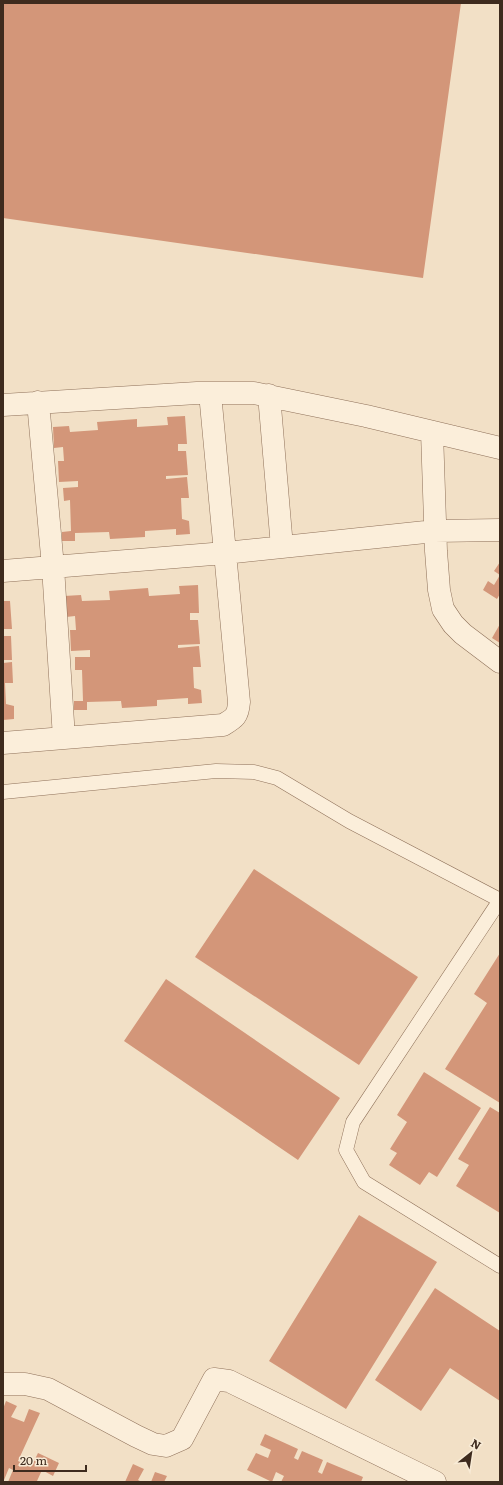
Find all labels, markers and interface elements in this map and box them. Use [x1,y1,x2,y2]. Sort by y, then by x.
north arrow [451,1433,491,1473]
text: N [469,1434,484,1453]
scale bar [14,1447,86,1473]
text: 20 m [20,1451,47,1469]

